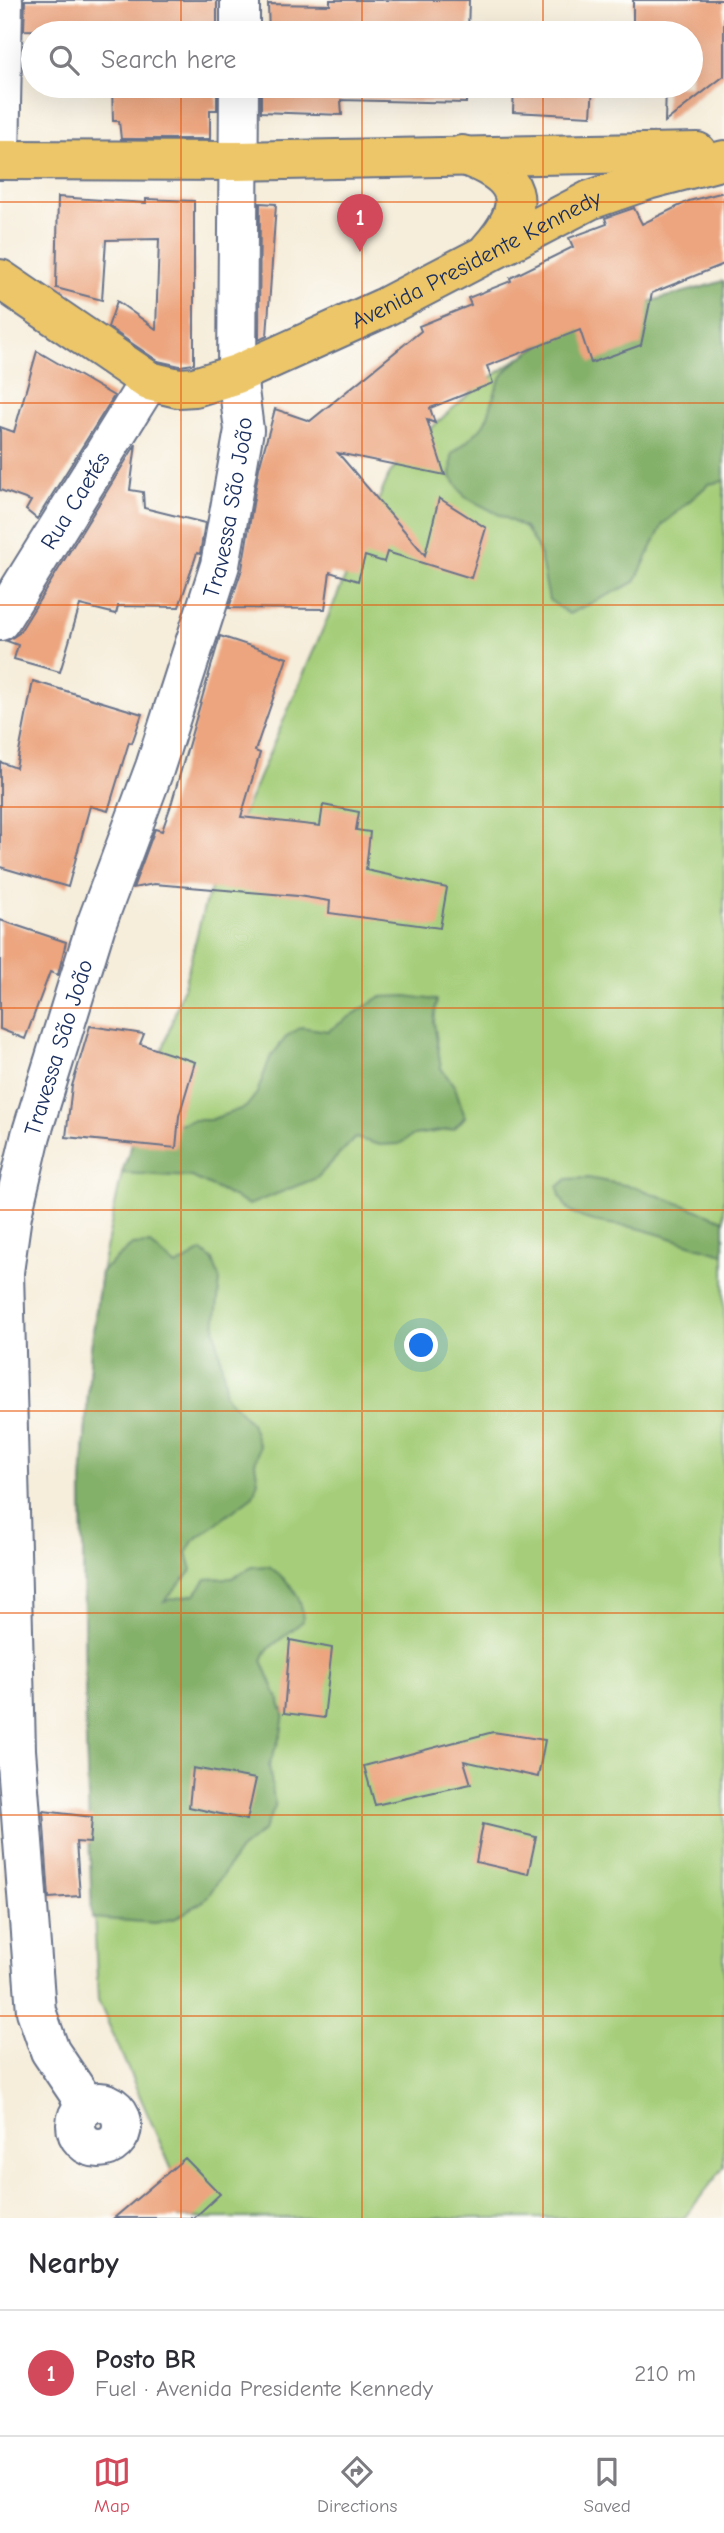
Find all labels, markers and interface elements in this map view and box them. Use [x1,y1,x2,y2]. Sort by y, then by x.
search box [21,21,703,98]
icon: search [45,41,83,79]
text: Search here [101,45,236,75]
street label: Avenida Presidente Kennedy [347,184,605,334]
pin: 1 [337,194,383,252]
street label: Travessa São João [197,416,257,601]
street label: Rua Caetés [35,447,115,554]
street label: Travessa São João [18,956,98,1139]
your location [404,1328,438,1362]
text: Nearby [28,2246,119,2281]
text: Posto BR [95,2345,196,2375]
text: 1 [46,2360,56,2387]
text: 210 m [634,2360,696,2387]
text: Fuel · Avenida Presidente Kennedy [95,2375,433,2402]
tab: Map [93,2453,131,2517]
tab: Directions [317,2453,397,2517]
tab: Saved [584,2453,631,2517]

